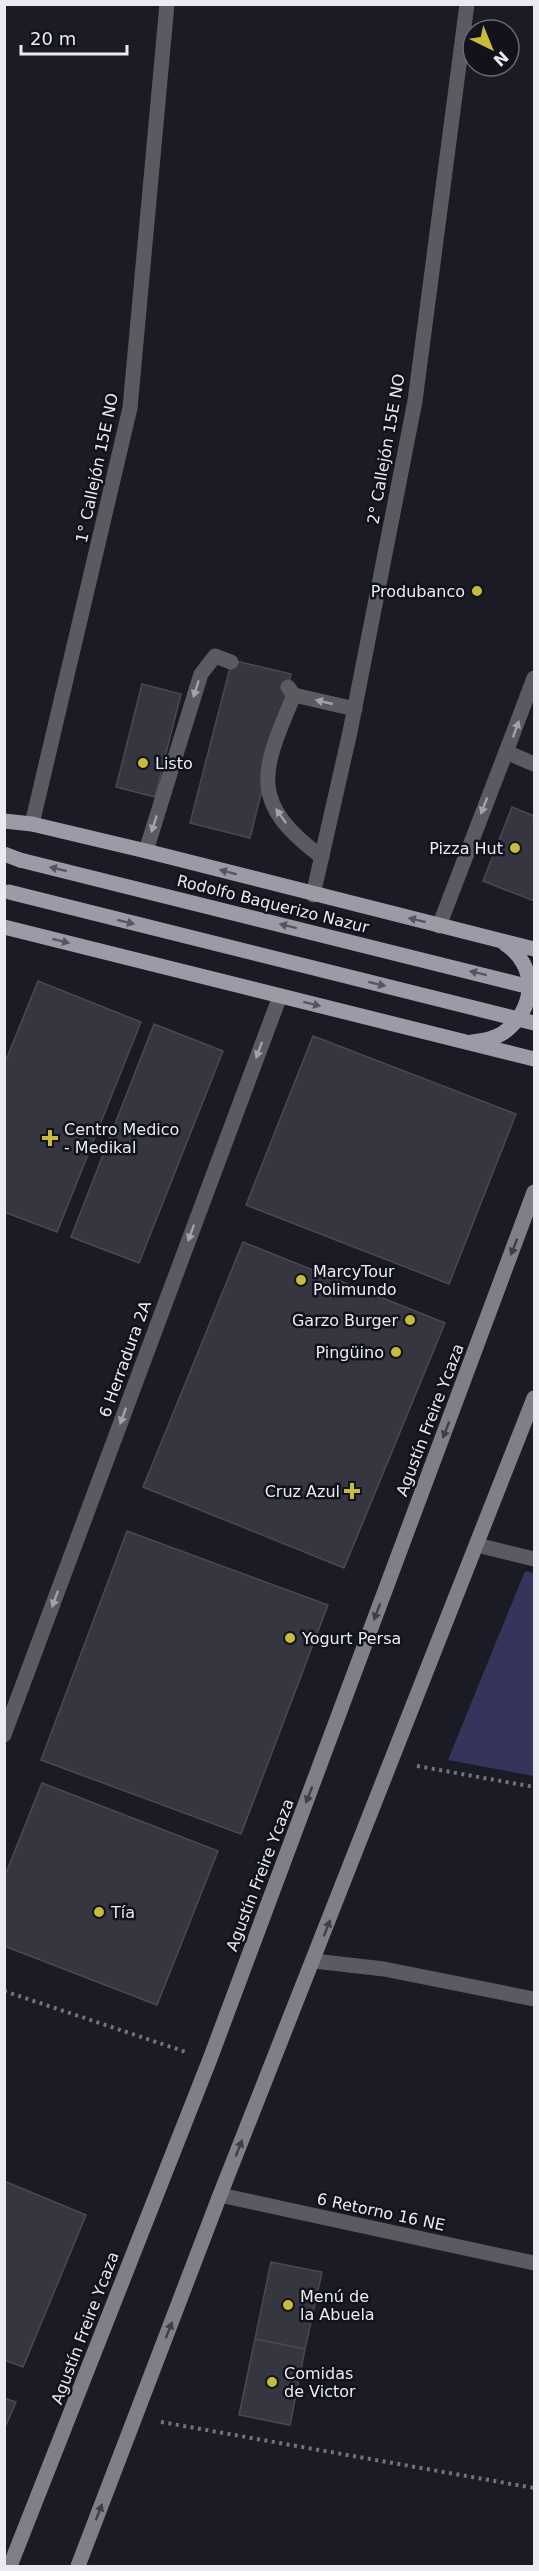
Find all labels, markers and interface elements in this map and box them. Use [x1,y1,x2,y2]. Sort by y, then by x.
scale bar [21,18,128,56]
north arrow [461,18,521,78]
text: 20 m [30,28,76,49]
text: N [490,47,512,70]
street label: 2° Callejón 15E NO [363,372,409,526]
street label: 1° Callejón 15E NO [72,391,122,545]
place label: Produbanco [371,582,465,601]
marker: Produbanco [470,584,484,598]
one-way arrow [191,680,201,698]
one-way arrow [315,696,333,706]
one-way arrow [511,720,521,738]
place label: Listo [155,754,193,773]
marker: Listo [136,756,150,770]
one-way arrow [479,797,489,815]
one-way arrow [275,809,287,825]
one-way arrow [149,815,158,833]
place label: Pizza Hut [429,839,503,858]
marker: Pizza Hut [508,841,522,855]
one-way arrow [49,864,68,874]
one-way arrow [218,867,236,876]
street label: Rodolfo Baquerizo Nazur [175,871,371,937]
one-way arrow [407,915,426,925]
one-way arrow [117,917,136,927]
one-way arrow [279,921,298,931]
one-way arrow [52,937,70,947]
one-way arrow [469,968,487,978]
one-way arrow [368,980,386,990]
one-way arrow [302,999,321,1009]
one-way arrow [253,1041,263,1059]
place label: Centro Medico - Medikal [64,1120,179,1157]
marker: Centro Medico - Medikal [41,1129,59,1147]
one-way arrow [185,1224,195,1242]
one-way arrow [509,1238,518,1256]
place label: MarcyTour Polimundo [313,1262,397,1299]
marker: MarcyTour Polimundo [294,1273,308,1287]
street label: 6 Herradura 2A [95,1298,155,1420]
place label: Garzo Burger [292,1311,398,1330]
marker: Garzo Burger [403,1313,417,1327]
street label: Agustín Freire Ycaza [392,1341,468,1499]
place label: Pingüino [315,1343,384,1362]
marker: Pingüino [389,1345,403,1359]
one-way arrow [118,1407,127,1425]
one-way arrow [440,1421,450,1439]
place label: Cruz Azul [265,1482,340,1501]
marker: Cruz Azul [345,1484,359,1498]
one-way arrow [50,1590,60,1608]
one-way arrow [372,1604,382,1622]
place label: Yogurt Persa [301,1629,401,1648]
marker: Yogurt Persa [283,1631,297,1645]
one-way arrow [303,1786,313,1804]
street label: Agustín Freire Ycaza [222,1796,298,1954]
place label: Tía [110,1903,135,1922]
marker: Tía [92,1905,106,1919]
one-way arrow [323,1919,332,1937]
one-way arrow [235,2139,244,2157]
street label: 6 Retorno 16 NE [315,2189,447,2235]
street label: Agustín Freire Ycaza [47,2249,123,2407]
place label: Menú de la Abuela [300,2287,375,2324]
marker: Menú de la Abuela [281,2298,295,2312]
one-way arrow [165,2321,174,2339]
place label: Comidas de Victor [284,2364,356,2401]
marker: Comidas de Victor [265,2375,279,2389]
one-way arrow [95,2503,104,2521]

